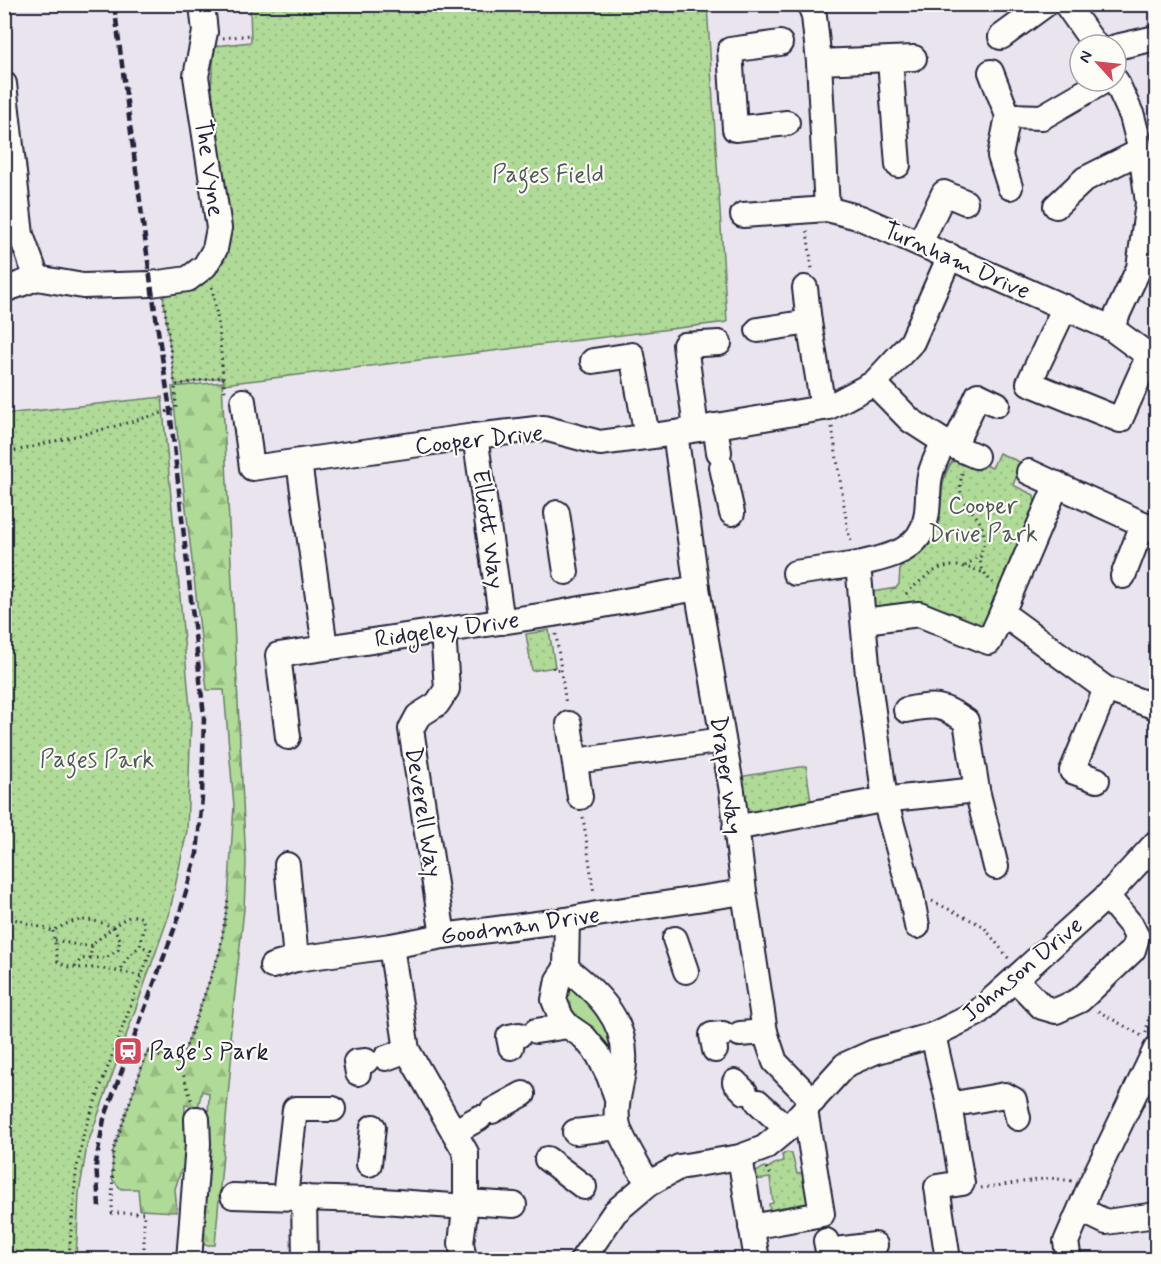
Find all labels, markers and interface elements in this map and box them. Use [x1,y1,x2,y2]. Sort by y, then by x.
north arrow [1068,33,1128,93]
text: N [1074,47,1098,66]
street label: The Vyne [186,118,231,219]
park label: Pages Field [492,160,604,194]
street label: Turnham Drive [878,215,1035,308]
street label: Cooper Drive [414,418,545,463]
street label: Elliott Way [464,468,511,591]
park label: Cooper Drive Park [928,491,1038,550]
street label: Ridgeley Drive [373,605,522,658]
street label: Draper Way [702,714,749,836]
park label: Pages Park [40,745,154,779]
street label: Deverell Way [397,745,448,880]
street label: Goodman Drive [438,900,602,953]
street label: Johnson Drive [956,910,1090,1030]
station icon: Page's Park [112,1035,144,1067]
place label: Page's Park [149,1037,269,1071]

